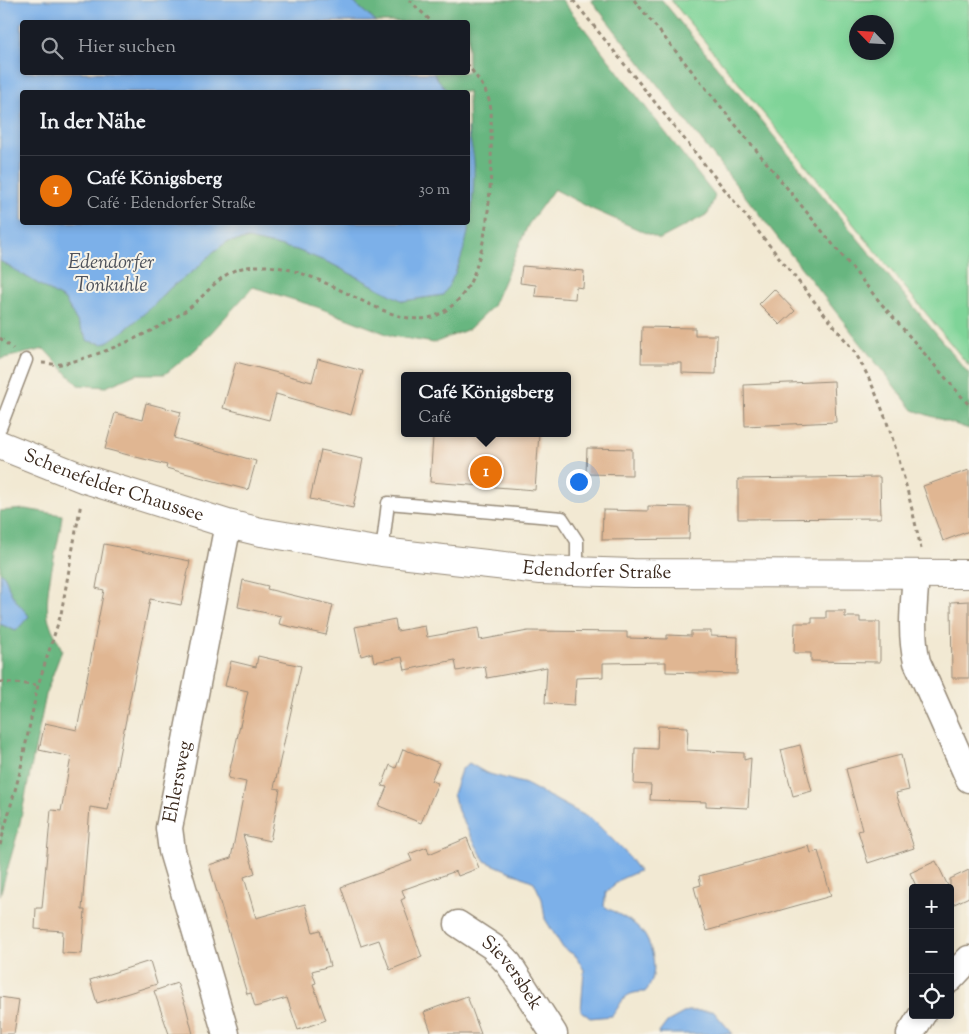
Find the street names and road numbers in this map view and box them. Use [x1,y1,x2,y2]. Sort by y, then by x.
street label: Schenefelder Chaussee [20,442,207,529]
street label: Edendorfer Straße [521,555,671,587]
street label: Ehlersweg [157,739,199,825]
street label: Sieversbek [476,929,549,1016]

